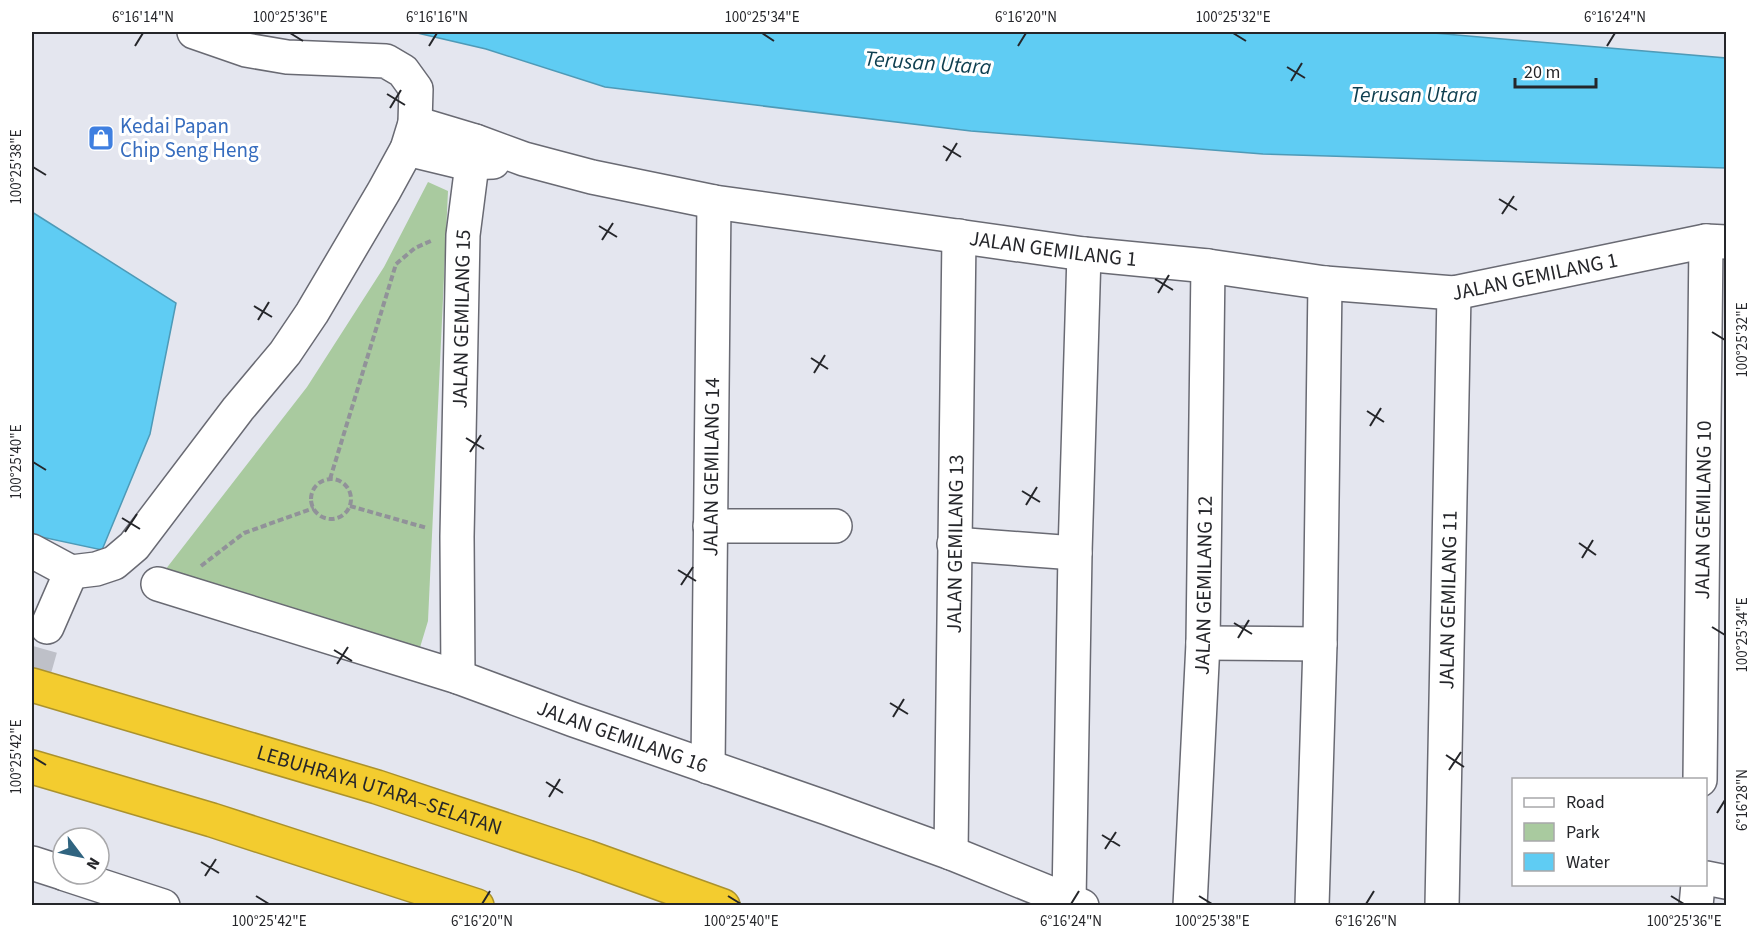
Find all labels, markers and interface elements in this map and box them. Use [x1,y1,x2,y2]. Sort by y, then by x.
text: 6°16'14"N [112,7,174,28]
text: 100°25'36"E [252,7,328,28]
text: 6°16'16"N [406,7,468,28]
text: 100°25'34"E [724,7,800,28]
text: 6°16'20"N [995,7,1057,28]
text: 100°25'32"E [1195,7,1271,28]
text: 6°16'24"N [1584,7,1646,28]
water label: Terusan Utara [863,43,993,83]
scale bar [1515,51,1596,89]
text: 20 m [1524,60,1560,85]
water label: Terusan Utara [1350,79,1478,111]
place label: Kedai Papan Chip Seng Heng [120,111,259,165]
shop icon: Kedai Papan Chip Seng Heng [86,123,116,153]
text: 100°25'38"E [6,129,27,205]
street label: JALAN GEMILANG 1 [967,223,1138,274]
street label: JALAN GEMILANG 15 [445,228,479,409]
street label: JALAN GEMILANG 1 [1449,245,1620,308]
text: 100°25'32"E [1732,302,1753,378]
street label: JALAN GEMILANG 14 [695,377,727,557]
street label: JALAN GEMILANG 10 [1687,420,1719,600]
text: 100°25'40"E [6,424,27,500]
street label: JALAN GEMILANG 13 [939,454,971,634]
street label: JALAN GEMILANG 12 [1186,496,1220,676]
street label: JALAN GEMILANG 11 [1431,510,1465,690]
text: 100°25'34"E [1732,597,1753,673]
street label: JALAN GEMILANG 16 [533,693,712,780]
text: 100°25'42"E [6,719,27,795]
street label: LEBUHRAYA UTARA–SELATAN [253,737,506,843]
text: 6°16'28"N [1732,769,1753,831]
legend [1512,778,1707,886]
text: Road [1566,790,1605,815]
text: Park [1566,820,1600,845]
north arrow [51,826,111,886]
text: Water [1566,850,1610,875]
text: N [81,853,105,874]
text: 100°25'42"E [231,911,307,932]
text: 6°16'20"N [451,911,513,932]
text: 100°25'40"E [703,911,779,932]
text: 6°16'24"N [1040,911,1102,932]
text: 100°25'38"E [1174,911,1250,932]
text: 6°16'26"N [1335,911,1397,932]
text: 100°25'36"E [1646,911,1722,932]

